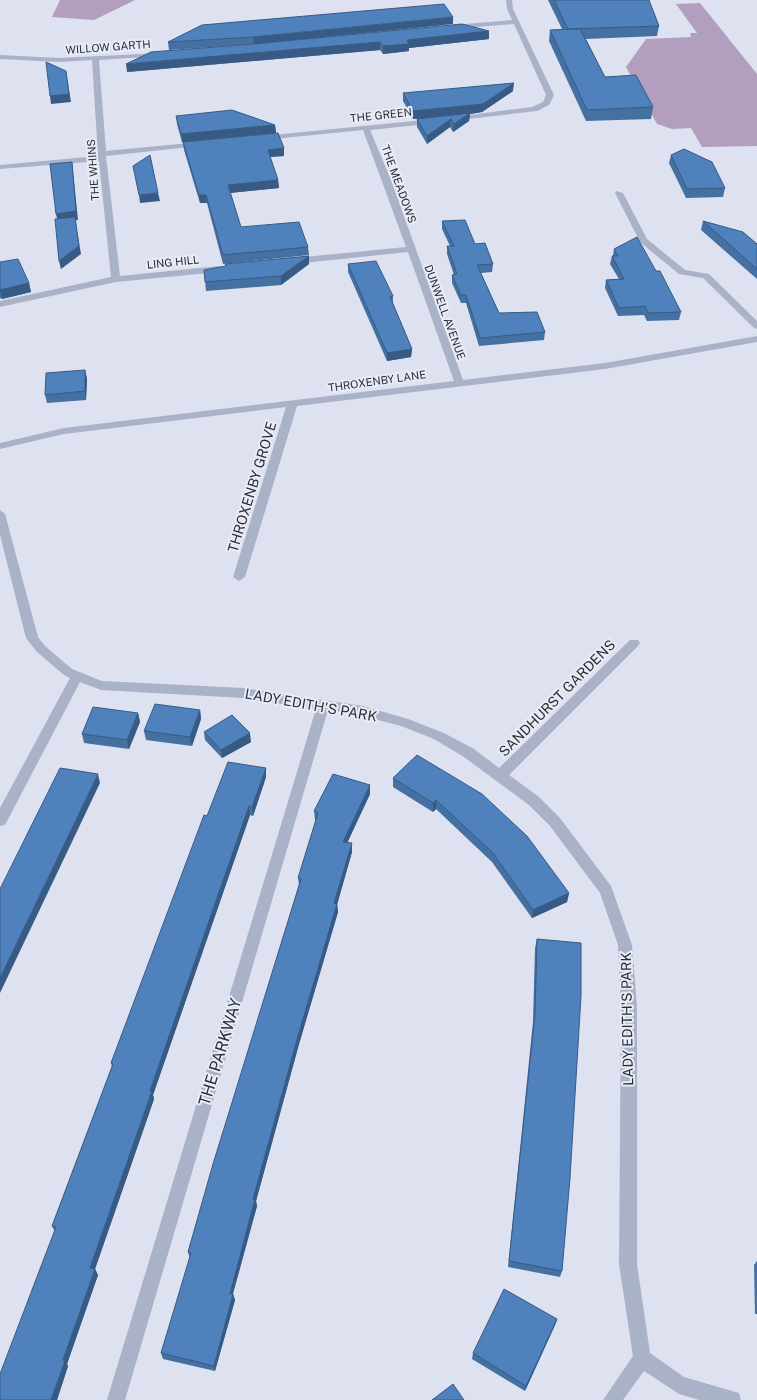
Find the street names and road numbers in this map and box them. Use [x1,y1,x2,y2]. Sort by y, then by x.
street label: WILLOW GARTH [65,38,151,56]
street label: THE GREEN [350,106,412,124]
street label: THE WHINS [85,139,101,201]
street label: THE MEADOWS [379,143,419,225]
street label: LING HILL [146,253,200,271]
street label: DUNWELL AVENUE [422,263,468,361]
street label: THROXENBY LANE [327,368,427,394]
street label: THROXENBY GROVE [225,420,279,554]
street label: SANDHURST GARDENS [495,636,619,760]
street label: LADY EDITH'S PARK [244,686,379,725]
street label: LADY EDITH'S PARK [618,951,636,1086]
street label: THE PARKWAY [195,996,245,1108]

